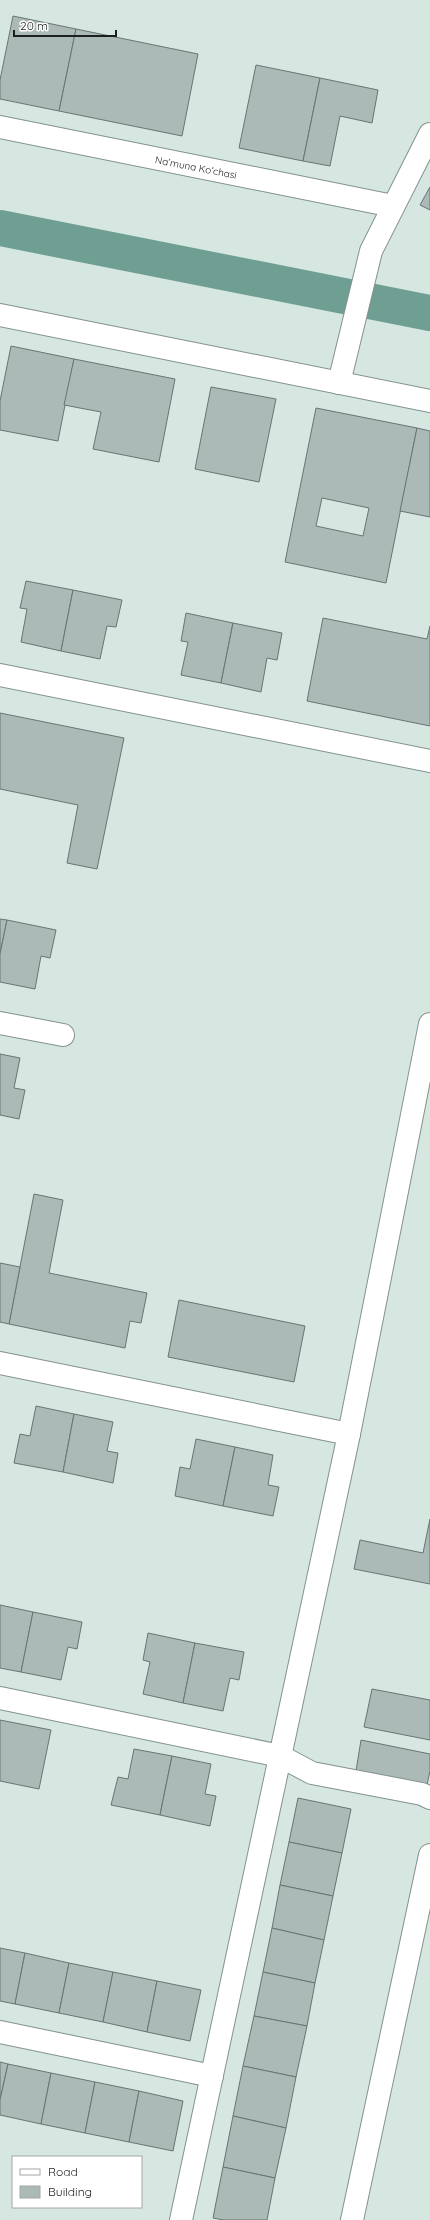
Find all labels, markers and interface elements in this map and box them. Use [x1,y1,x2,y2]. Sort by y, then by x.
scale bar [14,12,116,38]
text: 20 m [20,18,48,33]
street label: Na’muna Ko’chasi [154,153,238,182]
legend [12,2156,142,2208]
text: Road [48,2164,78,2179]
text: Building [48,2184,92,2199]

